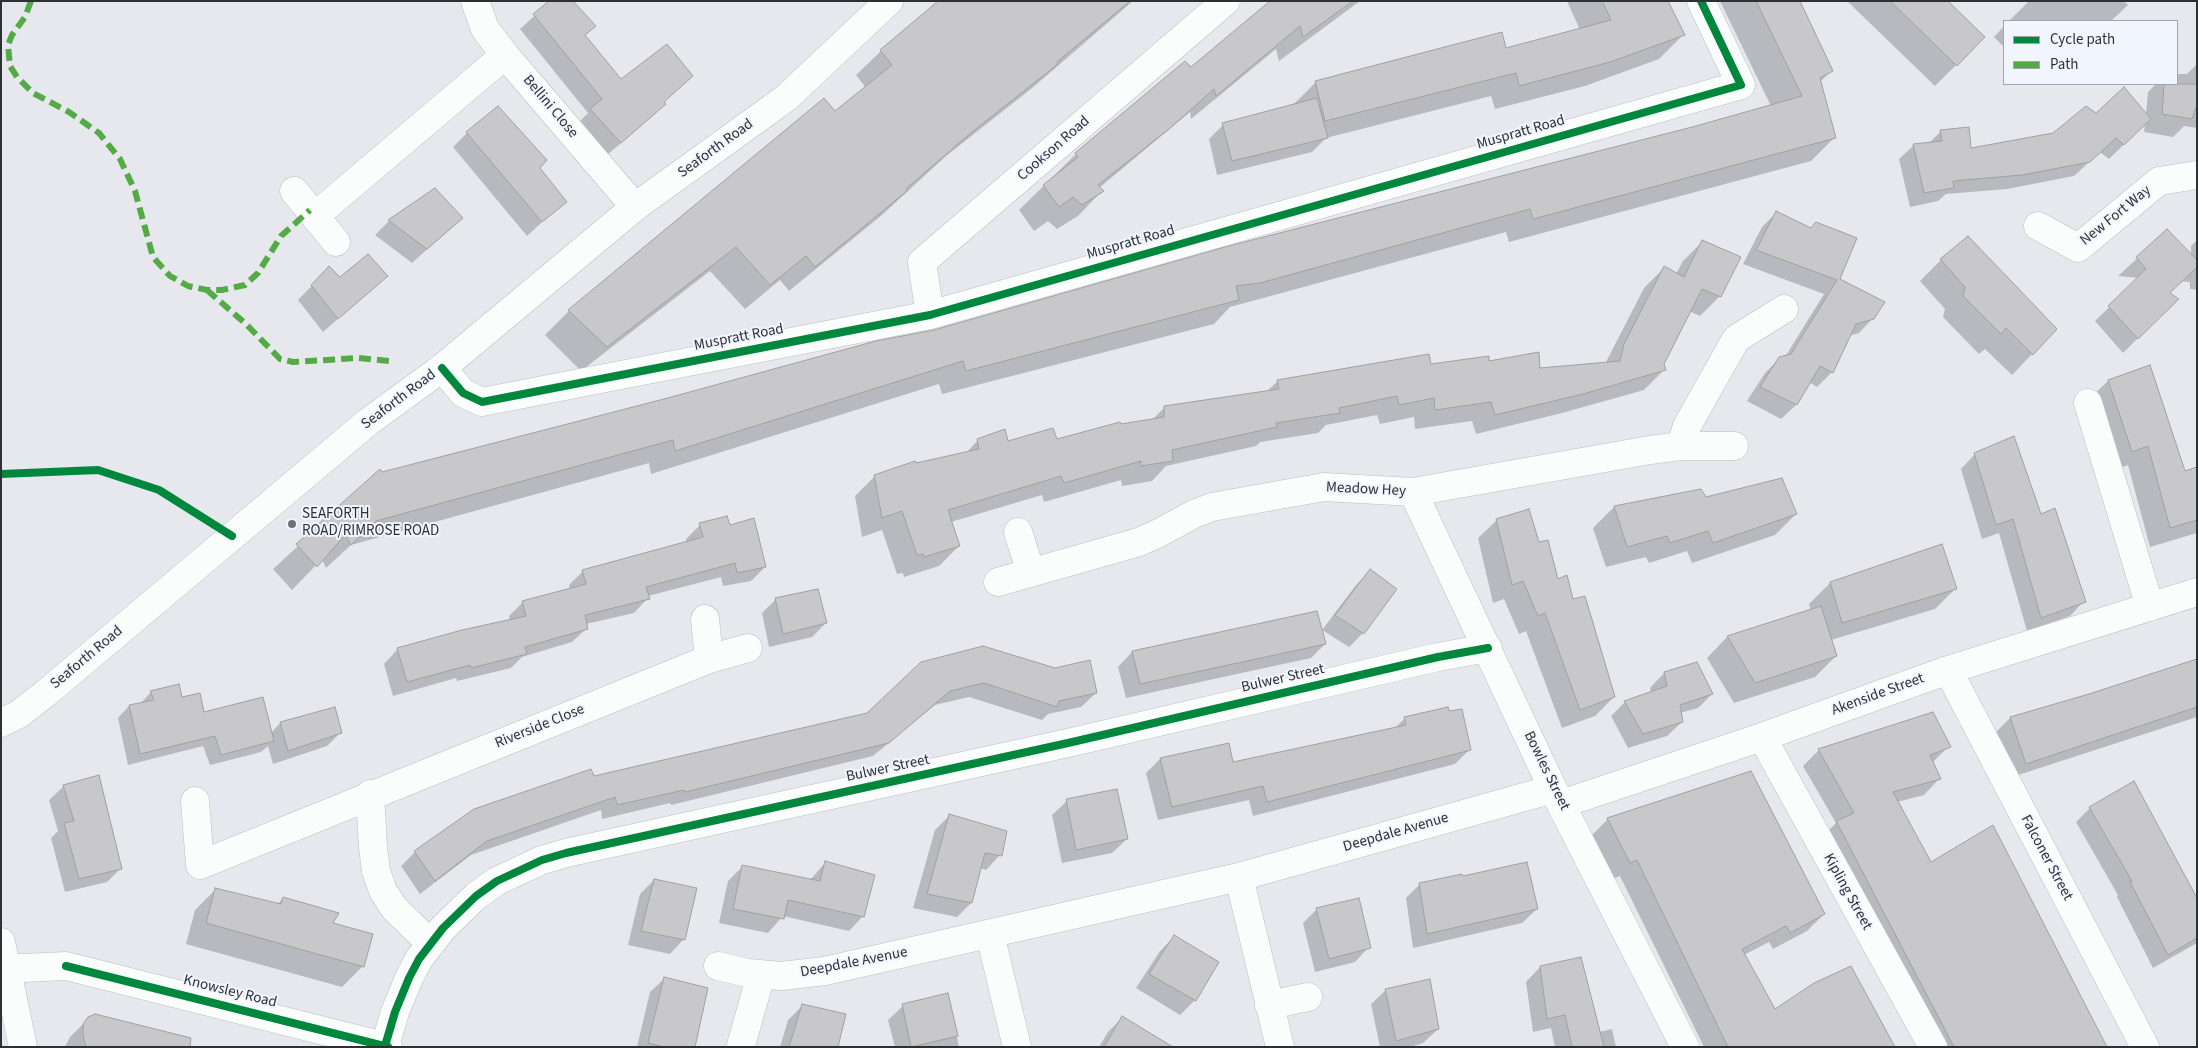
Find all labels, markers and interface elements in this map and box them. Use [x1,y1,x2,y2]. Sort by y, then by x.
legend [2003,20,2178,85]
text: Cycle path [2050,29,2115,50]
text: Path [2050,54,2078,75]
street label: Bellini Close [518,72,582,142]
street label: Muspratt Road [1475,112,1567,154]
street label: Cookson Road [1014,113,1094,185]
street label: Seaforth Road [675,116,757,182]
street label: New Fort Way [2077,182,2155,250]
street label: Muspratt Road [1085,222,1177,264]
street label: Muspratt Road [693,320,785,356]
street label: Seaforth Road [358,366,440,434]
street label: Meadow Hey [1325,479,1407,501]
place label: SEAFORTH ROAD/RIMROSE ROAD [302,506,439,541]
marker: SEAFORTH ROAD/RIMROSE ROAD [286,518,298,530]
street label: Seaforth Road [47,623,127,693]
street label: Bulwer Street [1240,661,1326,697]
street label: Akenside Street [1829,670,1927,720]
street label: Riverside Close [493,701,587,753]
street label: Bowles Street [1519,728,1573,814]
street label: Bulwer Street [845,751,931,787]
street label: Deepdale Avenue [1341,809,1451,857]
street label: Falconer Street [2016,812,2076,904]
street label: Kipling Street [1819,851,1875,933]
street label: Deepdale Avenue [799,944,909,982]
street label: Knowsley Road [181,972,279,1012]

